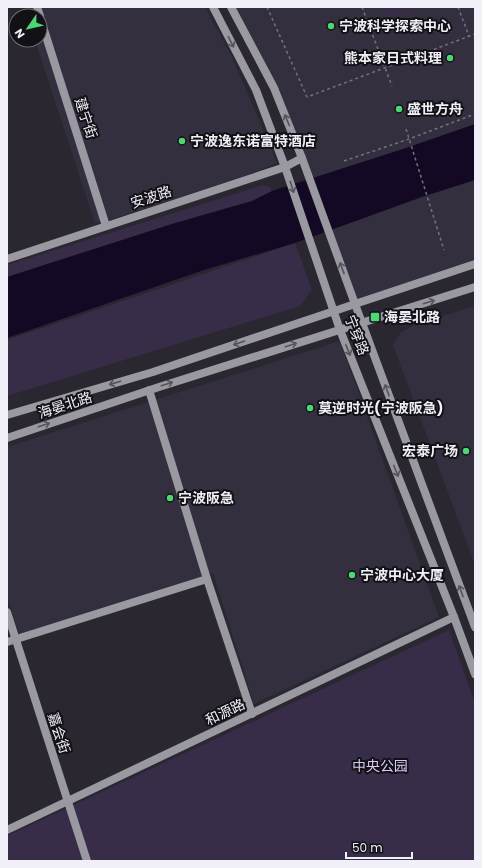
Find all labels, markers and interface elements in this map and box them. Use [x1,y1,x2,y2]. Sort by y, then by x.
north arrow [8,8,48,48]
place label: 宁波科学探索中心 [339,16,451,36]
marker: 宁波科学探索中心 [326,21,336,31]
text: N [11,26,29,41]
one-way arrow [228,35,235,47]
place label: 熊本家日式料理 [344,48,442,68]
marker: 熊本家日式料理 [445,53,455,63]
street label: 建宁街 [70,95,102,141]
place label: 盛世方舟 [407,99,463,119]
marker: 盛世方舟 [394,104,404,114]
one-way arrow [282,115,290,127]
place label: 宁波逸东诺富特酒店 [190,131,316,151]
marker: 宁波逸东诺富特酒店 [177,136,187,146]
street label: 安波路 [128,181,174,213]
one-way arrow [289,181,296,194]
one-way arrow [338,262,345,275]
one-way arrow [422,298,435,305]
place label: 海晏北路 [384,307,440,327]
marker: 海晏北路 [369,311,381,323]
street label: 宁穿路 [340,312,374,358]
one-way arrow [233,340,245,348]
one-way arrow [285,341,298,348]
one-way arrow [345,343,352,355]
one-way arrow [109,380,122,387]
one-way arrow [161,380,174,387]
one-way arrow [383,384,390,397]
street label: 海晏北路 [35,387,95,423]
place label: 莫逆时光(宁波阪急) [318,398,443,418]
marker: 莫逆时光(宁波阪急) [305,403,315,413]
one-way arrow [38,421,50,429]
place label: 宏泰广场 [402,441,458,461]
marker: 宏泰广场 [461,446,471,456]
one-way arrow [392,464,400,476]
place label: 宁波阪急 [178,488,234,508]
marker: 宁波阪急 [165,493,175,503]
place label: 宁波中心大厦 [360,565,444,585]
marker: 宁波中心大厦 [347,570,357,580]
one-way arrow [457,585,465,597]
street label: 和源路 [202,694,248,730]
street label: 嘉会街 [43,710,75,756]
park label: 中央公园 [352,756,408,776]
scale bar [346,834,412,860]
text: 50 m [352,839,383,856]

